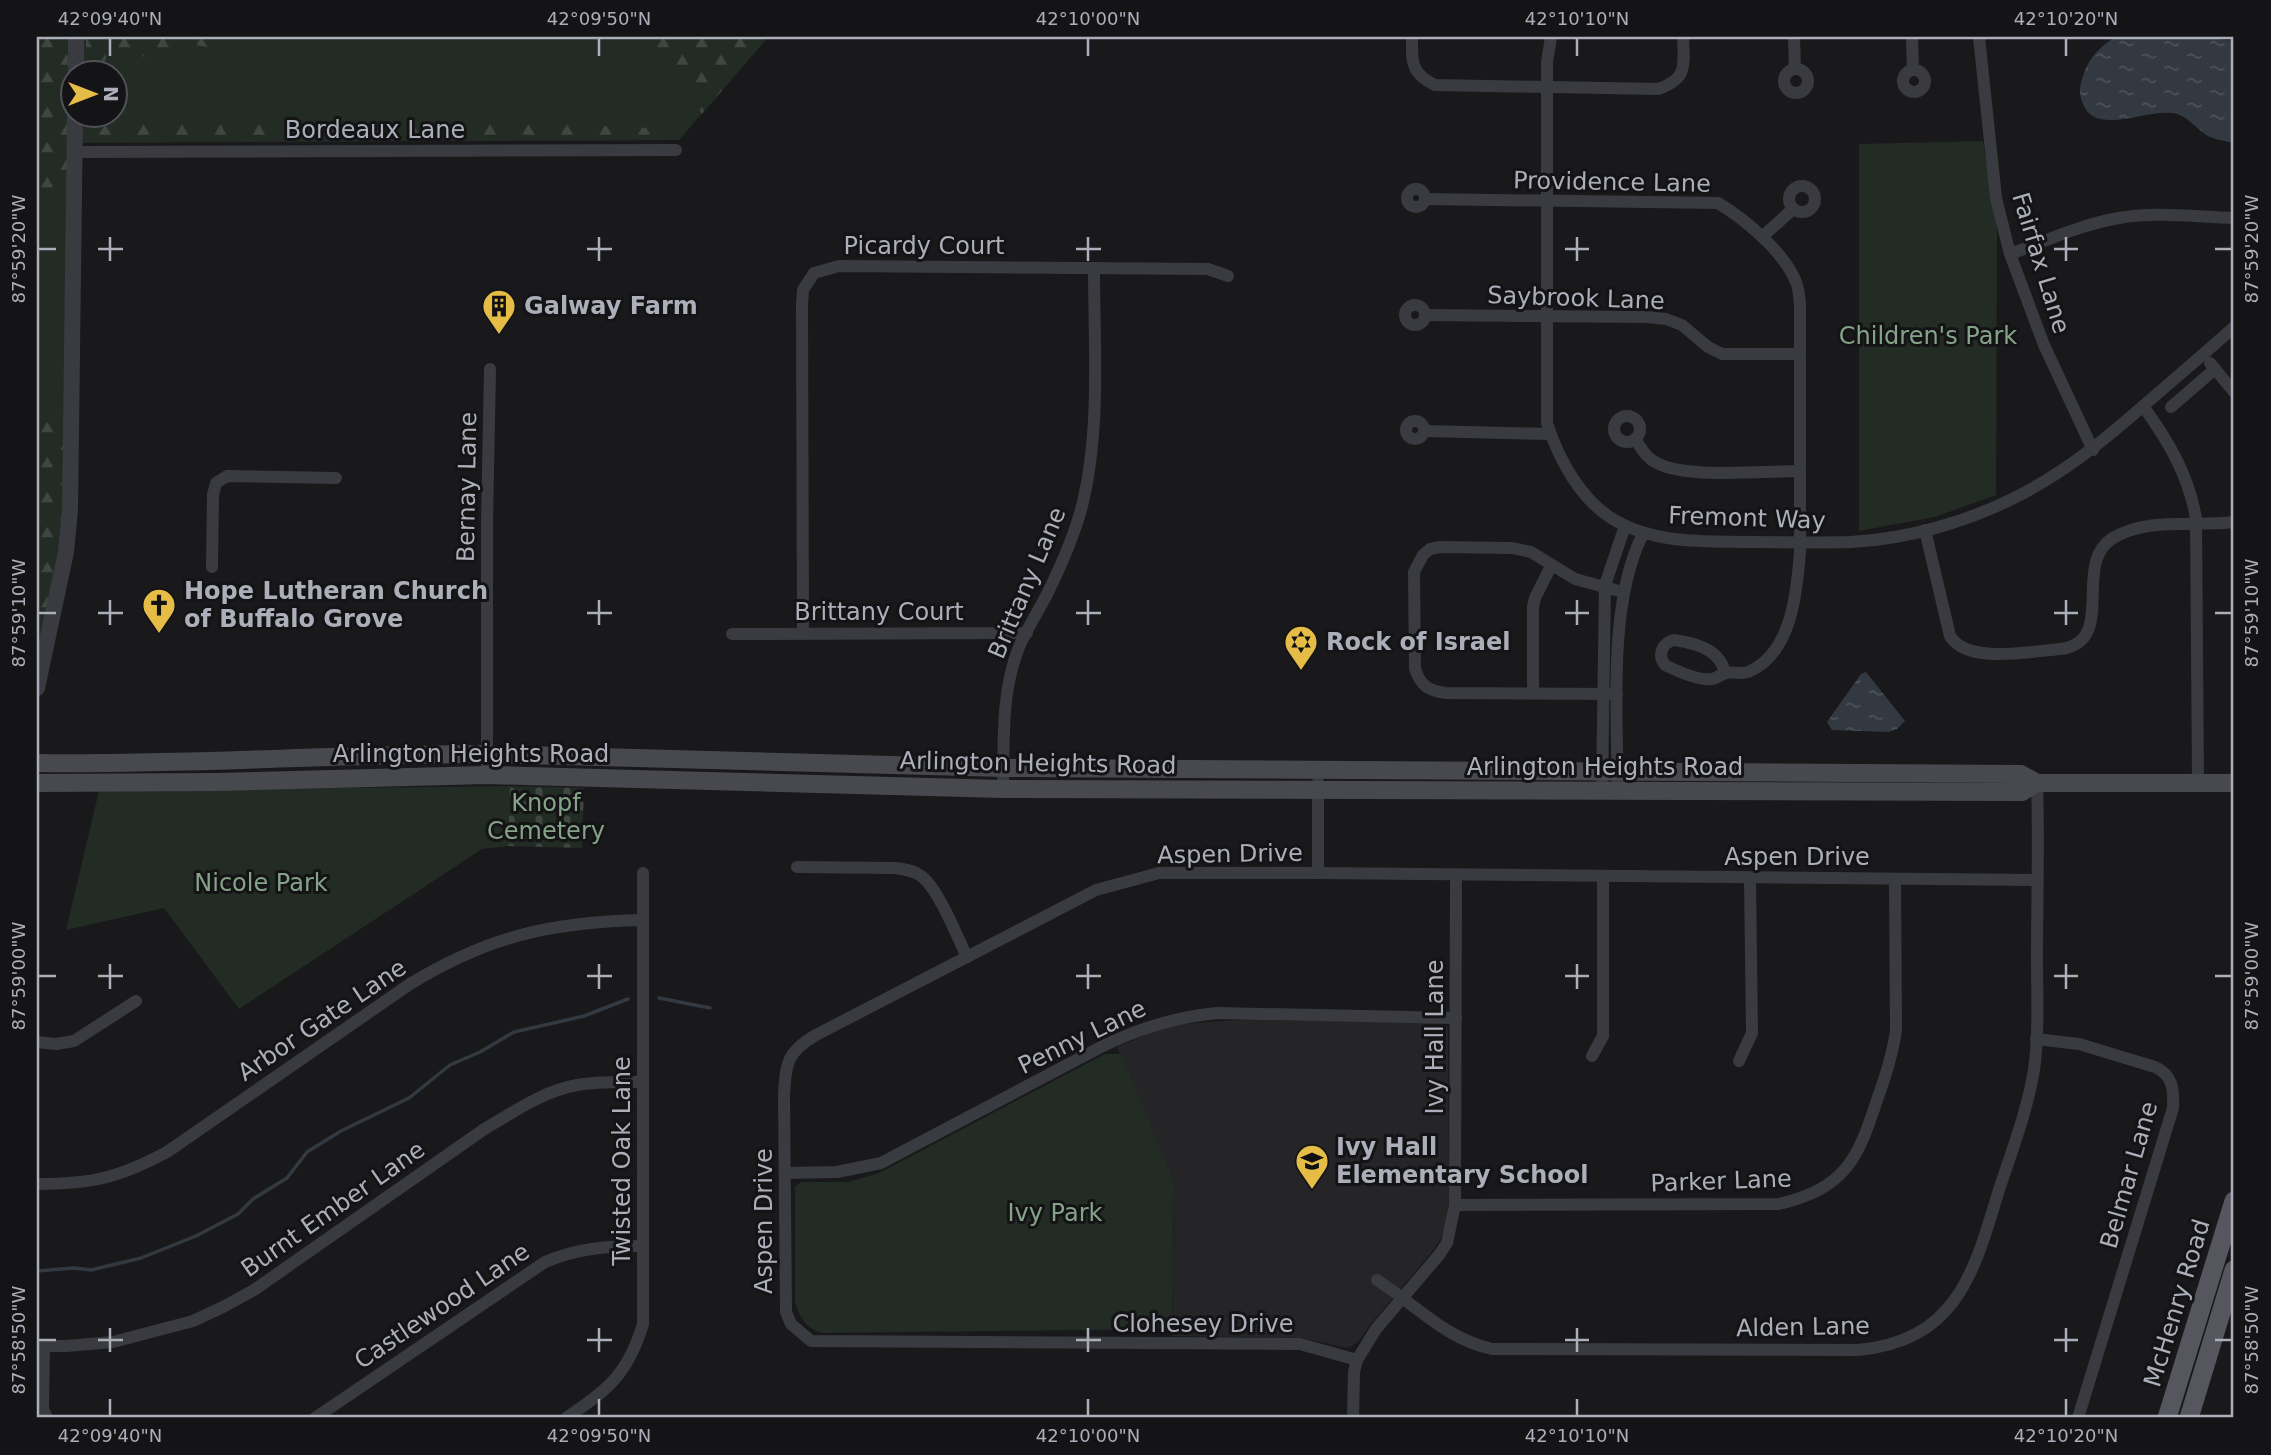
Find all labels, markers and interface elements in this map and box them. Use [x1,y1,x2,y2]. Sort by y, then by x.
text: 42°09'40"N [58,8,162,29]
text: 42°09'50"N [547,8,651,29]
text: 42°10'00"N [1036,8,1140,29]
text: 42°10'10"N [1525,8,1629,29]
text: 42°10'20"N [2014,8,2118,29]
north arrow [60,60,130,130]
text: N [100,86,122,102]
street label: Bordeaux Lane [285,116,465,144]
street label: Providence Lane [1513,166,1711,198]
street label: Fairfax Lane [2006,189,2076,337]
text: 87°59'20"W [8,194,29,303]
text: 87°59'20"W [2241,194,2262,303]
street label: Picardy Court [844,232,1004,260]
street label: Saybrook Lane [1487,281,1665,315]
building icon: Galway Farm [480,287,518,336]
place label: Galway Farm [524,292,698,320]
park label: Children's Park [1839,322,2017,350]
street label: Bernay Lane [452,412,482,562]
street label: Fremont Way [1668,501,1826,535]
street label: Brittany Lane [983,503,1071,663]
text: 87°59'10"W [8,558,29,667]
text: 87°59'10"W [2241,558,2262,667]
place label: Hope Lutheran Church of Buffalo Grove [184,577,488,633]
church icon: Hope Lutheran Church of Buffalo Grove [140,586,178,635]
street label: Brittany Court [794,598,964,626]
synagogue icon: Rock of Israel [1282,623,1320,672]
place label: Rock of Israel [1326,628,1511,656]
street label: Arlington Heights Road [333,740,609,768]
street label: Arlington Heights Road [899,747,1177,779]
street label: Arlington Heights Road [1467,753,1743,781]
park label: Knopf Cemetery [487,789,605,845]
street label: Aspen Drive [1157,839,1303,869]
street label: Aspen Drive [1724,843,1870,871]
park label: Nicole Park [194,869,328,897]
text: 87°59'00"W [8,921,29,1030]
text: 87°59'00"W [2241,921,2262,1030]
street label: Arbor Gate Lane [233,953,411,1087]
street label: Ivy Hall Lane [1421,960,1449,1114]
street label: Penny Lane [1014,994,1150,1080]
street label: Twisted Oak Lane [608,1056,636,1267]
street label: Belmar Lane [2095,1098,2163,1252]
place label: Ivy Hall Elementary School [1336,1133,1589,1189]
street label: Burnt Ember Lane [236,1135,430,1283]
school or university icon: Ivy Hall Elementary School [1293,1142,1331,1191]
street label: Aspen Drive [750,1148,778,1294]
street label: Parker Lane [1650,1165,1792,1197]
park label: Ivy Park [1008,1199,1103,1227]
street label: McHenry Road [2138,1216,2216,1390]
street label: Castlewood Lane [349,1237,535,1375]
text: 87°58'50"W [8,1285,29,1394]
text: 87°58'50"W [2241,1285,2262,1394]
street label: Clohesey Drive [1112,1310,1294,1338]
street label: Alden Lane [1736,1312,1870,1342]
text: 42°09'40"N [58,1425,162,1446]
text: 42°09'50"N [547,1425,651,1446]
text: 42°10'00"N [1036,1425,1140,1446]
text: 42°10'10"N [1525,1425,1629,1446]
text: 42°10'20"N [2014,1425,2118,1446]

